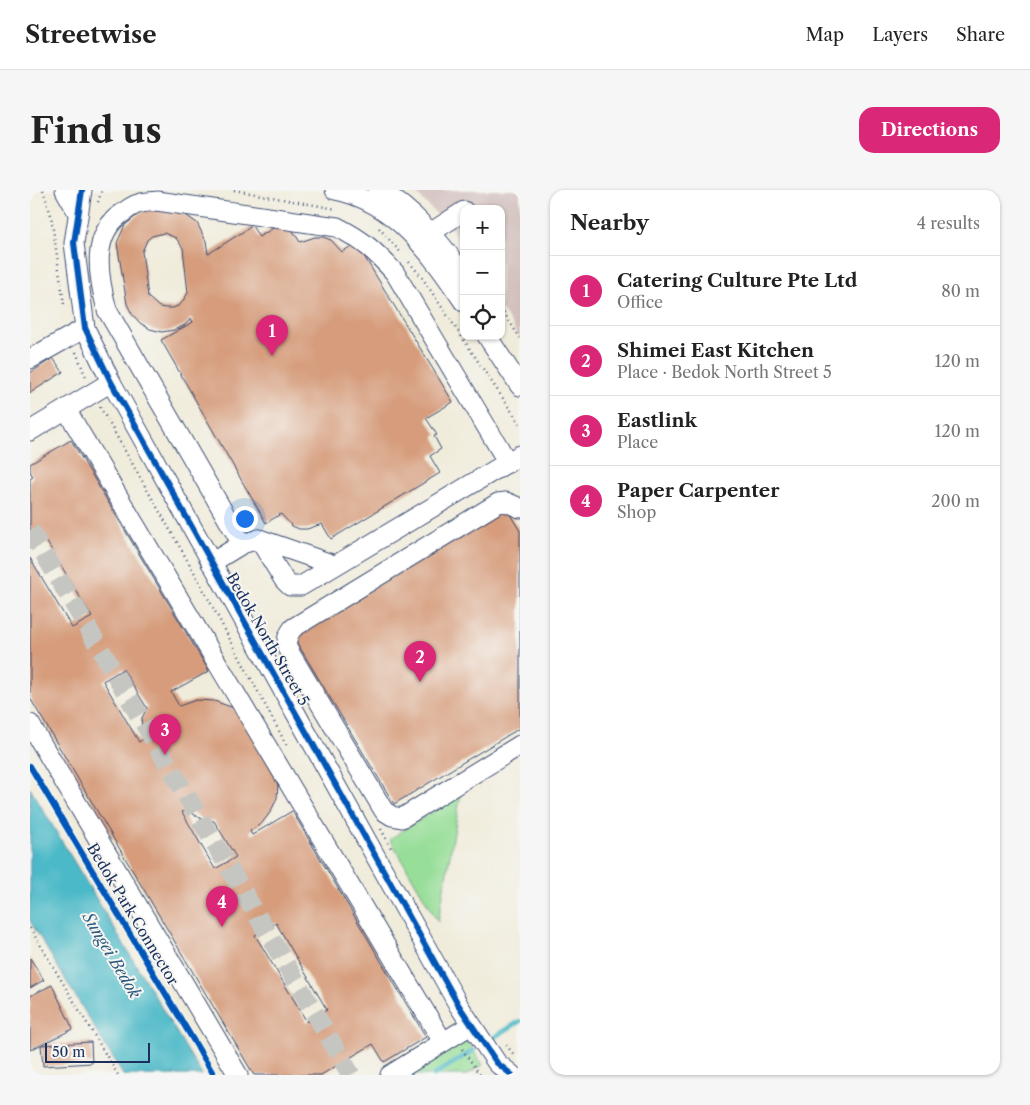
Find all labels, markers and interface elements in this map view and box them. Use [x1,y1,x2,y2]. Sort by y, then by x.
text: Streetwise [25,20,157,49]
text: Map [806,24,844,46]
text: Layers [872,24,928,46]
text: Share [956,24,1005,46]
button: Directions [859,107,1000,153]
text: Find us [30,109,162,152]
map controls [460,205,505,340]
button: + [460,205,505,250]
text: Nearby [570,210,649,235]
text: 4 results [917,213,980,233]
button: − [460,250,505,295]
text: Catering Culture Pte Ltd [617,269,857,292]
text: 1 [582,281,590,301]
text: 80 m [941,281,980,301]
text: Office [617,292,663,312]
button: locate [460,295,505,340]
pin: 1 [256,315,288,356]
text: Shimei East Kitchen [617,339,814,362]
text: 2 [581,351,591,371]
text: 120 m [935,351,980,371]
text: Place · Bedok North Street 5 [617,362,832,382]
text: Eastlink [617,409,697,432]
text: 3 [581,421,591,441]
text: 120 m [935,421,980,441]
text: Place [617,432,658,452]
text: Paper Carpenter [617,479,779,502]
text: 4 [581,491,591,511]
text: 200 m [931,491,980,511]
text: Shop [617,502,656,522]
your location [232,506,258,532]
street label: Bedok North Street 5 [222,569,314,709]
pin: 2 [404,641,436,682]
pin: 3 [149,714,181,755]
street label: Bedok Park Connector [83,839,183,989]
pin: 4 [206,886,238,927]
water label: Sungei Bedok [78,907,146,1002]
scale bar [45,1040,150,1063]
text: 50 m [52,1043,85,1061]

